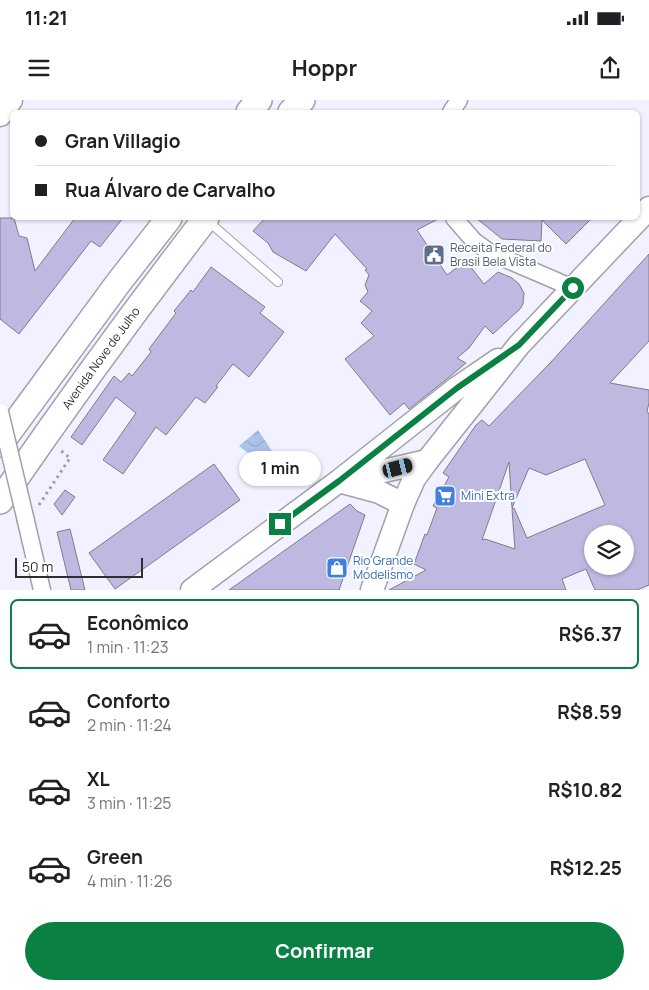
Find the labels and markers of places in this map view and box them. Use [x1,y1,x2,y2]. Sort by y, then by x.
place label: Receita Federal do Brasil Bela Vista [450,239,552,270]
public building icon: Receita Federal do Brasil Bela Vista [422,243,446,267]
supermarket icon: Mini Extra [433,484,457,508]
place label: Mini Extra [461,487,515,504]
place label: Rio Grande Modelismo [353,552,413,583]
shop icon: Rio Grande Modelismo [325,556,349,580]

